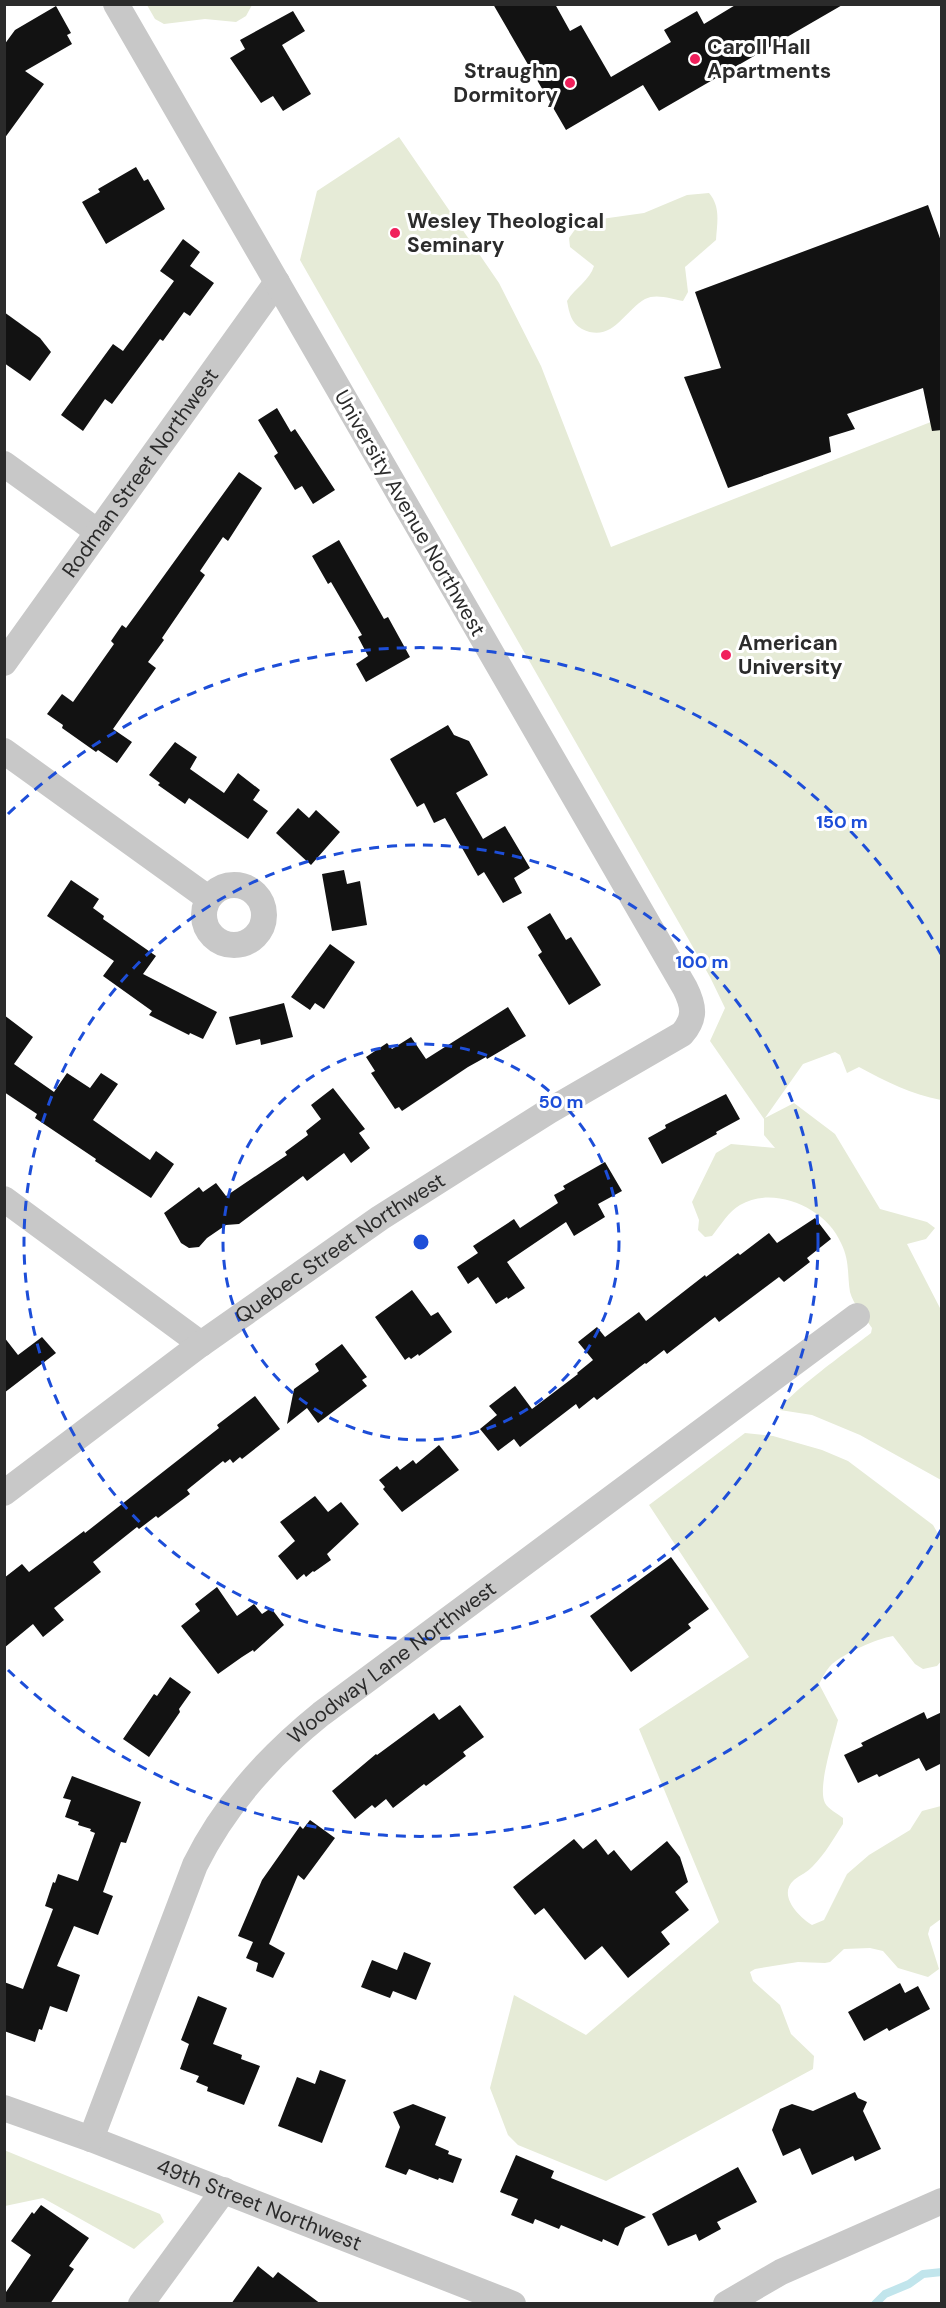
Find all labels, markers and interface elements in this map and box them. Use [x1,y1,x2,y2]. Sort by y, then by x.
place label: Caroll Hall Apartments [707,33,831,85]
marker: Caroll Hall Apartments [688,52,702,66]
place label: Straughn Dormitory [453,57,558,109]
marker: Straughn Dormitory [563,76,577,90]
place label: Wesley Theological Seminary [407,207,604,259]
marker: Wesley Theological Seminary [388,226,402,240]
street label: Rodman Street Northwest [56,362,225,583]
street label: University Avenue Northwest [328,385,492,641]
place label: American University [738,629,843,681]
marker: American University [719,648,733,662]
text: 150 m [816,810,868,834]
text: 100 m [675,950,729,974]
text: 50 m [538,1090,584,1114]
street label: Quebec Street Northwest [229,1166,451,1330]
centre of rings [411,1232,431,1252]
street label: Woodway Lane Northwest [282,1575,502,1750]
street label: 49th Street Northwest [153,2152,366,2258]

